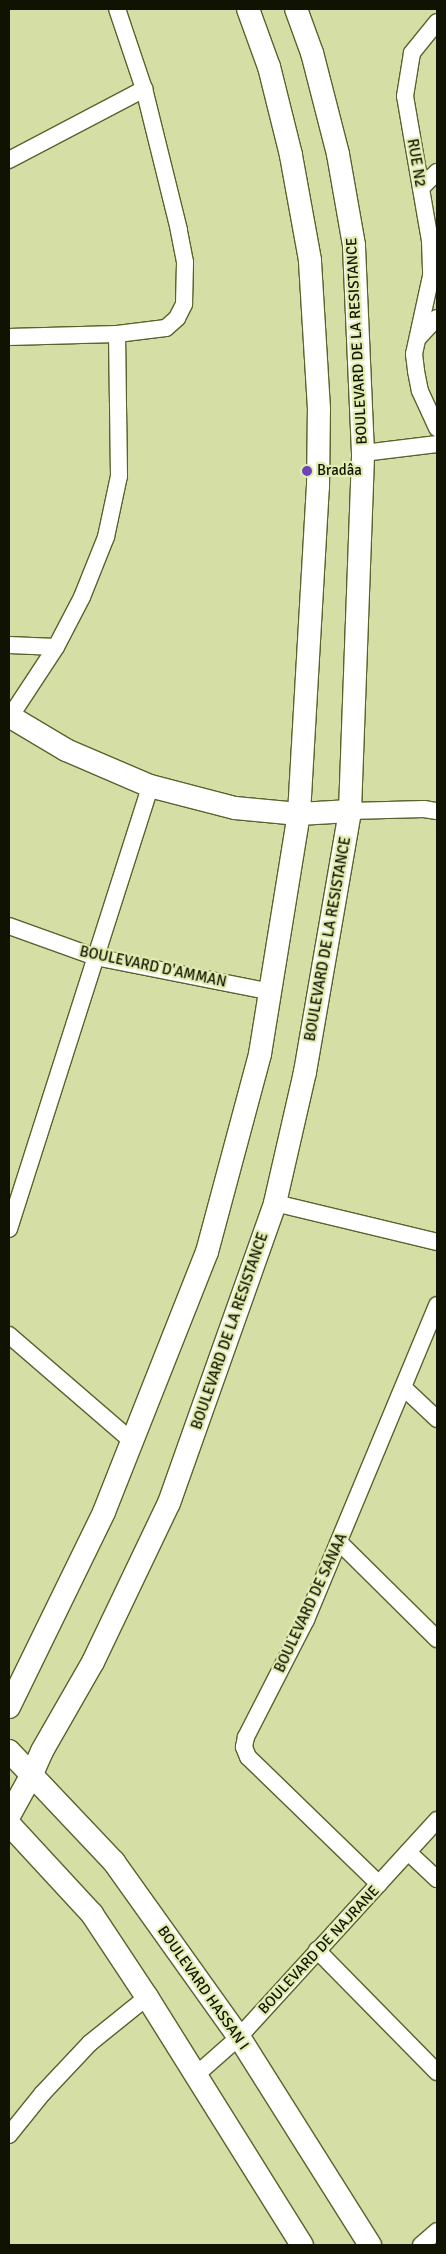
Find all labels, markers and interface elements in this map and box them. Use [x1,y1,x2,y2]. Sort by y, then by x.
street label: RUE N2 [403,137,429,189]
street label: BOULEVARD DE LA RESISTANCE [343,237,371,445]
place label: Bradâa [317,462,362,480]
marker: Bradâa [301,465,313,477]
street label: BOULEVARD DE LA RESISTANCE [301,835,355,1043]
street label: BOULEVARD D'AMMAN [78,943,228,991]
street label: BOULEVARD DE LA RESISTANCE [188,1230,272,1432]
street label: BOULEVARD DE SANAA [271,1530,351,1676]
street label: BOULEVARD DE NAJRANE [255,1882,383,2018]
street label: BOULEVARD HASSAN I [153,1923,253,2053]

